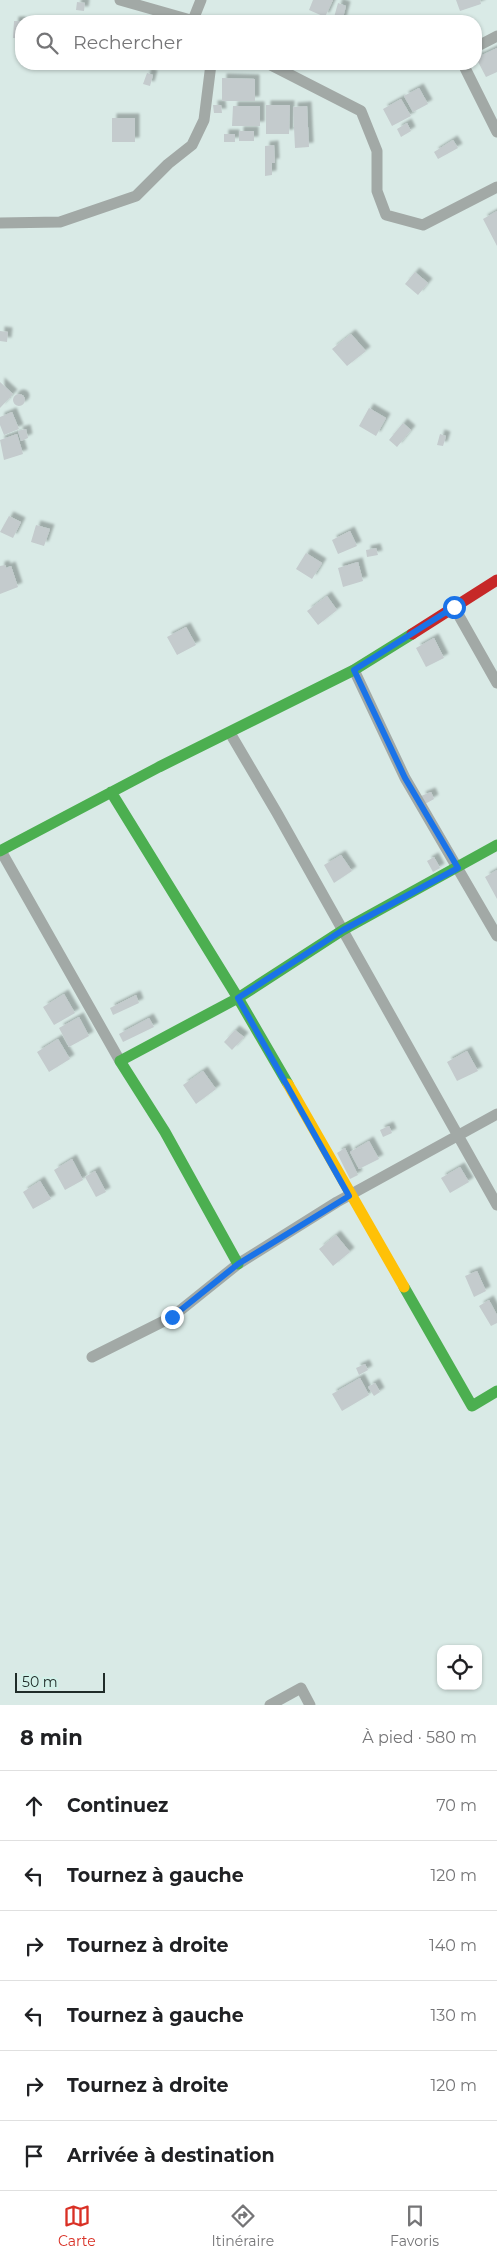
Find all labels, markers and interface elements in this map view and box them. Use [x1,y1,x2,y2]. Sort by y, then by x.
search box [15,15,482,70]
icon: search [33,29,61,57]
text: Rechercher [73,31,183,54]
route start [443,596,466,619]
route end [161,1306,184,1329]
map controls [437,1645,482,1690]
button: locate [437,1645,482,1690]
scale bar [15,1670,105,1693]
text: 50 m [22,1673,58,1691]
text: 8 min [20,1725,83,1750]
text: À pied · 580 m [362,1728,477,1747]
icon: ahead [20,1792,48,1820]
text: Continuez [67,1794,168,1817]
text: 70 m [436,1796,477,1815]
icon: left [20,1862,48,1890]
text: Tournez à gauche [67,1864,244,1887]
text: 120 m [430,1866,477,1885]
icon: right [20,1932,48,1960]
text: Tournez à droite [67,1934,228,1957]
text: 140 m [429,1936,477,1955]
icon: left [20,2002,48,2030]
text: Tournez à gauche [67,2004,244,2027]
text: 130 m [430,2006,477,2025]
icon: right [20,2072,48,2100]
text: Tournez à droite [67,2074,228,2097]
text: 120 m [430,2076,477,2095]
icon: arrive [20,2142,48,2170]
text: Arrivée à destination [67,2144,275,2167]
tab: Carte [58,2202,96,2250]
tab: Itinéraire [212,2202,274,2250]
tab: Favoris [390,2202,439,2250]

